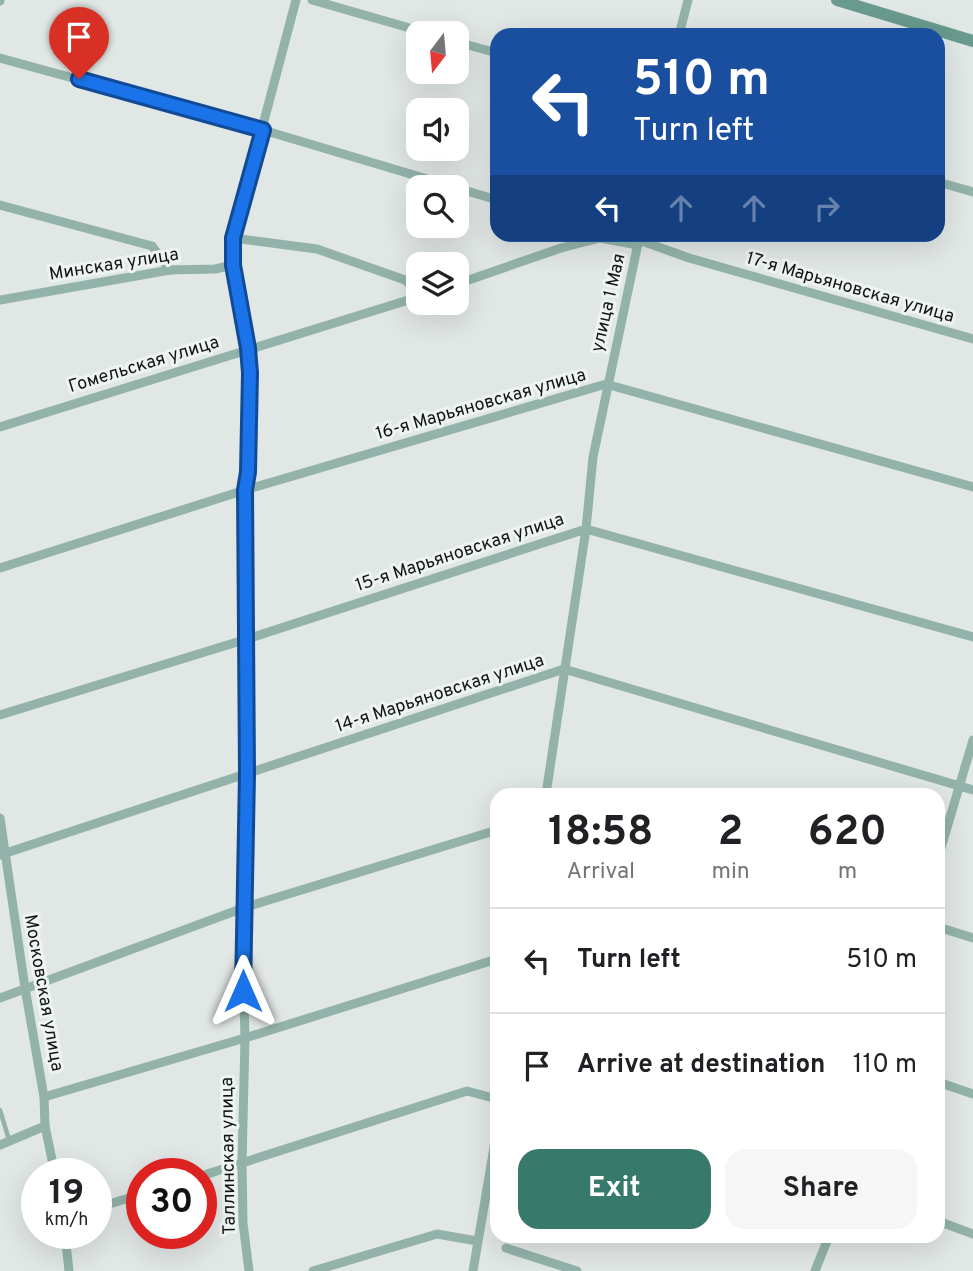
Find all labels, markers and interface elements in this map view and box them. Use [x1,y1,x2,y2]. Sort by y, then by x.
pin [49,7,109,79]
icon: arrive [60,18,98,56]
north arrow [406,21,469,84]
map controls [406,21,469,315]
text: 510 m [633,51,770,113]
icon: left [518,56,609,147]
button: sound [406,98,469,161]
text: Turn left [633,112,754,152]
button: search [406,175,469,238]
icon: left [589,189,627,227]
icon: ahead [662,189,700,227]
icon: ahead [735,189,773,227]
icon: right [808,189,846,227]
street label: Минская улица [48,243,180,287]
street label: 17-я Марьяновская улица [743,247,957,329]
street label: улица 1 Мая [586,251,632,355]
button: layers [406,252,469,315]
street label: Гомельская улица [66,331,222,399]
street label: 16-я Марьяновская улица [373,364,589,446]
street label: 15-я Марьяновская улица [353,508,567,598]
street label: 14-я Марьяновская улица [333,649,547,739]
text: 18:58 [548,807,654,860]
text: 2 [718,807,744,860]
text: 620 [808,807,887,860]
text: Arrival [566,858,635,887]
text: min [712,858,750,887]
text: m [838,858,857,887]
street label: Московская улица [18,913,68,1073]
icon: left [518,942,556,980]
text: Turn left [577,944,681,977]
text: 510 m [846,944,917,977]
position arrow [206,954,280,1028]
icon: arrive [518,1047,556,1085]
text: Arrive at destination [577,1049,825,1082]
text: 110 m [853,1049,917,1082]
street label: Таллинская улица [216,1077,242,1235]
button: Exit [518,1149,711,1229]
button: Share [725,1149,917,1229]
speed limit sign: 30 [126,1158,217,1249]
text: 19 [49,1172,84,1216]
text: km/h [45,1209,88,1232]

